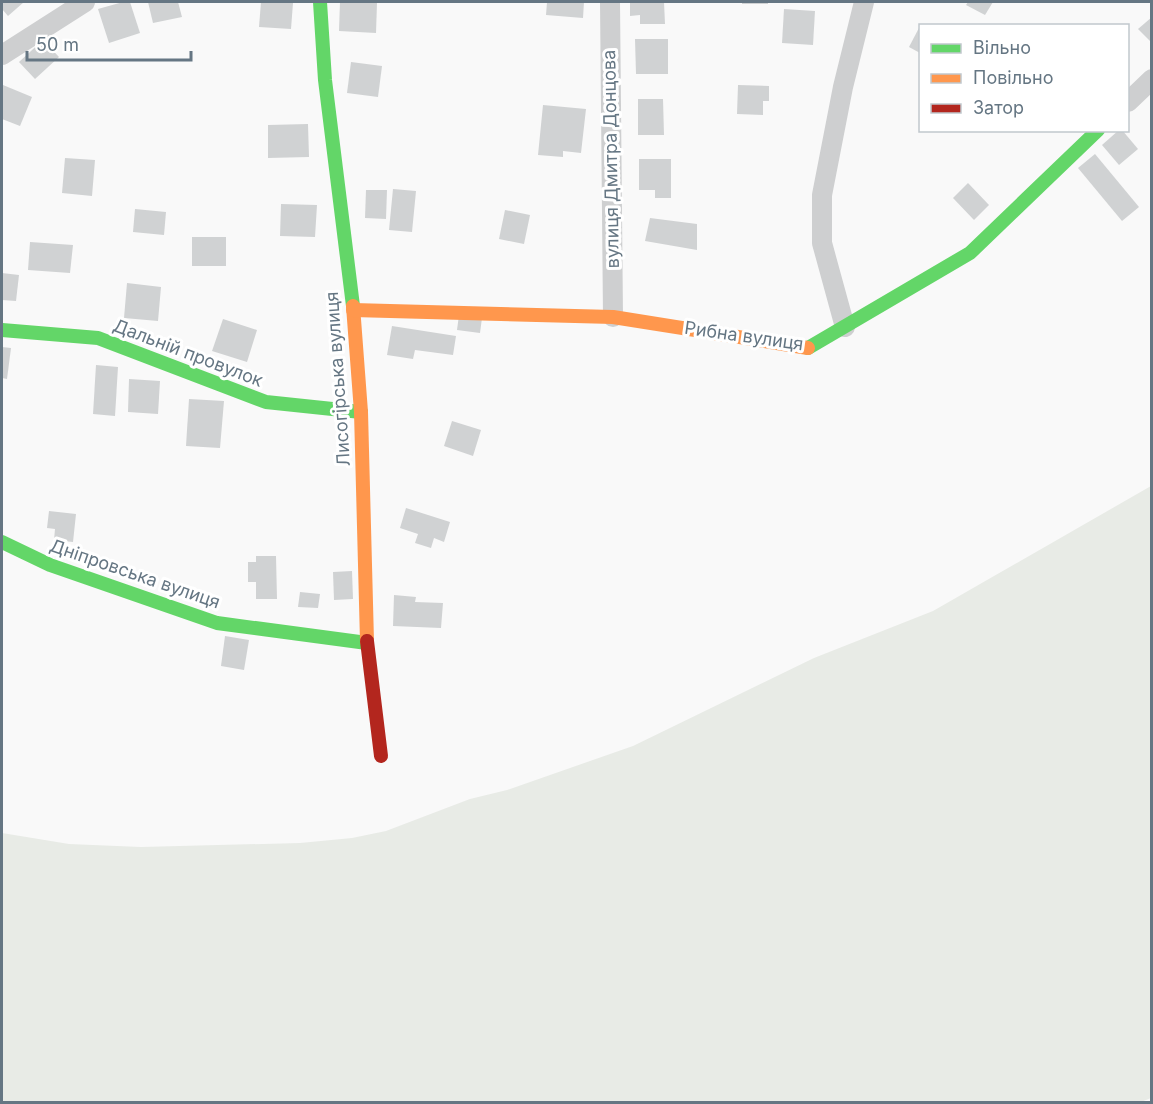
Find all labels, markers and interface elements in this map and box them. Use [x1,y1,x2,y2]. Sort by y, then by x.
scale bar [27,24,190,62]
legend [919,24,1129,132]
text: 50 m [36,34,79,55]
text: Вільно [973,37,1031,58]
street label: вулиця Дмитра Донцова [598,50,623,268]
text: Повільно [973,67,1054,88]
text: Затор [973,97,1024,118]
street label: Лисогірська вулиця [321,291,354,467]
street label: Дальній провулок [110,314,266,391]
street label: Рибна вулиця [683,317,805,354]
street label: Дніпровська вулиця [47,534,223,613]

